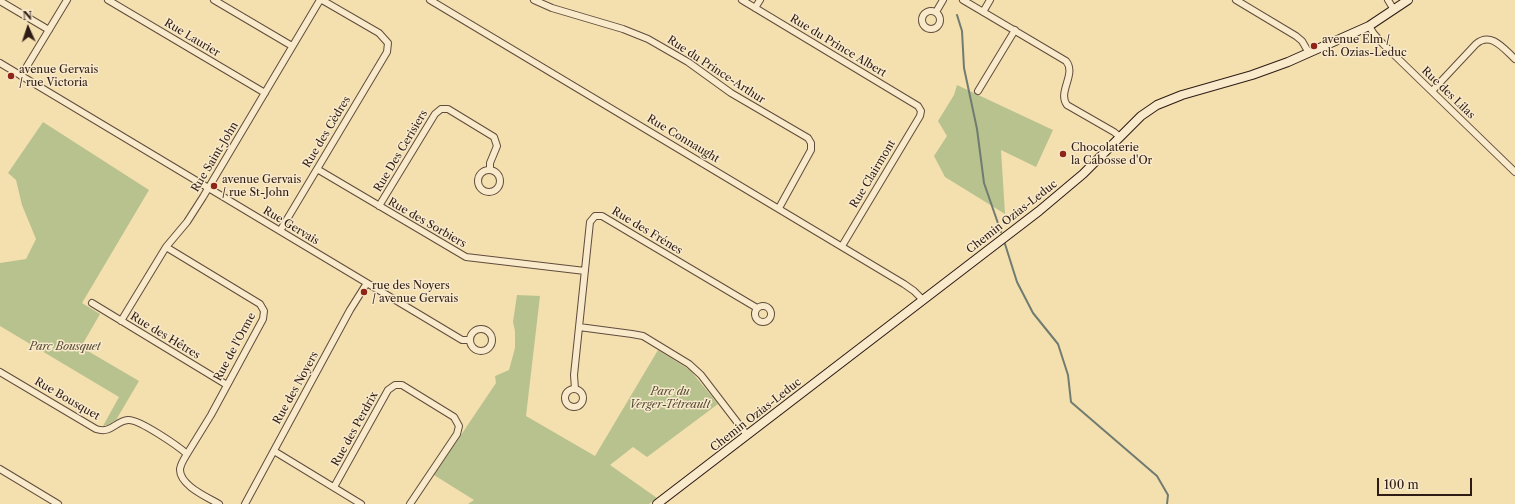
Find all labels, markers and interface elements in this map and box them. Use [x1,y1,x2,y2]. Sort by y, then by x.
north arrow [8,8,48,48]
text: N [22,9,33,23]
street label: Rue du Prince Albert [787,12,889,80]
street label: Rue Laurier [162,16,222,60]
street label: Rue du Prince-Arthur [665,33,767,107]
place label: avenue Elm / ch. Ozias-Leduc [1322,33,1407,59]
marker: avenue Elm / ch. Ozias-Leduc [1309,41,1319,51]
place label: avenue Gervais / rue Victoria [19,63,98,89]
street label: Rue des Lilas [1419,64,1477,122]
marker: avenue Gervais / rue Victoria [6,71,16,81]
street label: Rue des Cèdres [300,94,354,170]
street label: Rue Des Cerisiers [371,108,431,194]
street label: Rue Connaught [644,112,722,166]
street label: Rue Saint-John [189,119,241,195]
street label: Rue Clairmont [847,138,899,210]
place label: Chocolaterie la Cabosse d'Or [1071,141,1152,167]
marker: Chocolaterie la Cabosse d'Or [1058,149,1068,159]
place label: avenue Gervais / rue St-John [222,173,301,199]
street label: Chemin Ozias-Leduc [964,178,1060,256]
marker: avenue Gervais / rue St-John [209,181,219,191]
street label: Rue des Sorbiers [386,195,468,251]
street label: Rue Gervais [261,204,321,248]
street label: Rue des Frénes [609,205,685,257]
place label: rue des Noyers / avenue Gervais [372,279,458,305]
marker: rue des Noyers / avenue Gervais [359,287,369,297]
street label: Rue des Hêtres [128,310,202,362]
street label: Rue de l'Orme [211,311,259,383]
park label: Parc Bousquet [29,340,101,354]
street label: Rue des Noyers [271,349,321,427]
street label: Rue Bousquet [32,375,102,423]
street label: Chemin Ozias-Leduc [708,376,804,454]
park label: Parc du Verger-Tétreault [630,385,710,411]
street label: Rue des Perdrix [329,389,381,469]
scale bar [1379,470,1474,496]
text: 100 m [1384,477,1419,492]

